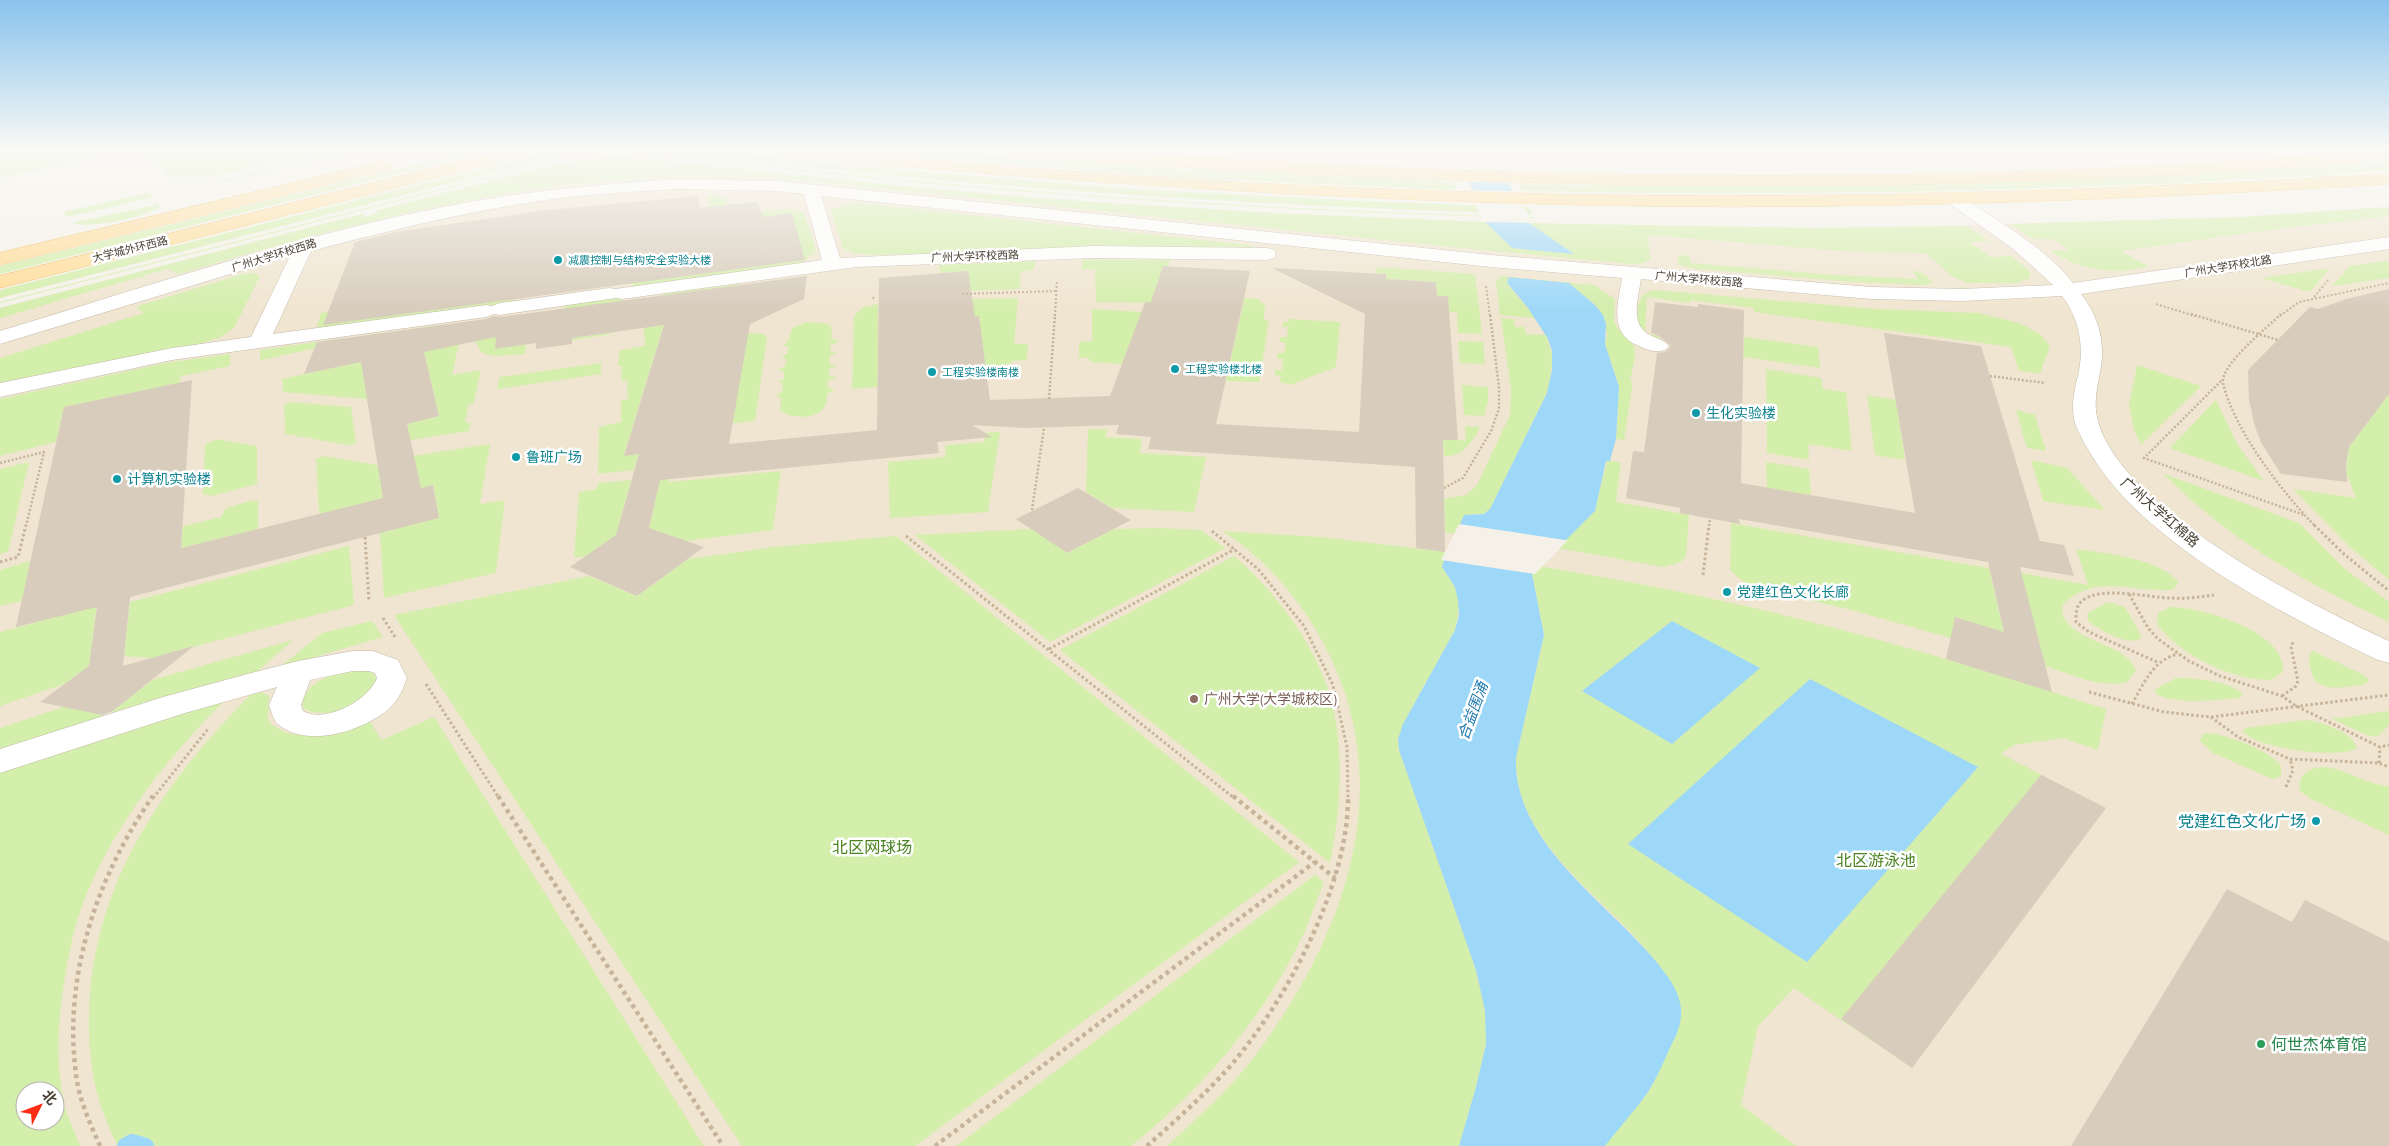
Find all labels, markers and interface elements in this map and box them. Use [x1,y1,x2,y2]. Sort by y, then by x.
street label: 大学城外环西路 [91,233,169,265]
street label: 广州大学环校西路 [230,235,318,275]
street label: 广州大学环校西路 [931,247,1019,265]
street label: 广州大学环校北路 [2183,252,2273,280]
place label: 减震控制与结构安全实验大楼 [568,253,711,267]
marker: 减震控制与结构安全实验大楼 [552,254,564,266]
street label: 广州大学环校西路 [1655,268,1743,290]
place label: 工程实验楼北楼 [1185,362,1262,376]
marker: 工程实验楼北楼 [1169,363,1181,375]
place label: 工程实验楼南楼 [942,365,1019,379]
marker: 工程实验楼南楼 [926,366,938,378]
place label: 生化实验楼 [1706,404,1776,422]
marker: 生化实验楼 [1690,407,1702,419]
place label: 鲁班广场 [526,448,582,466]
marker: 鲁班广场 [510,451,522,463]
place label: 计算机实验楼 [127,470,211,488]
marker: 计算机实验楼 [111,473,123,485]
street label: 广州大学红棉路 [2117,473,2203,551]
place label: 党建红色文化长廊 [1737,583,1849,601]
marker: 党建红色文化长廊 [1721,586,1733,598]
water label: 合益围涌 [1453,678,1492,742]
place label: 广州大学(大学城校区) [1204,690,1337,708]
marker: 广州大学(大学城校区) [1188,693,1200,705]
place label: 党建红色文化广场 [2178,811,2306,831]
marker: 党建红色文化广场 [2310,815,2322,827]
park label: 北区网球场 [832,837,912,857]
park label: 北区游泳池 [1836,850,1916,870]
place label: 何世杰体育馆 [2271,1034,2367,1054]
marker: 何世杰体育馆 [2255,1038,2267,1050]
north arrow [15,1081,65,1131]
text: 北 [38,1086,61,1109]

